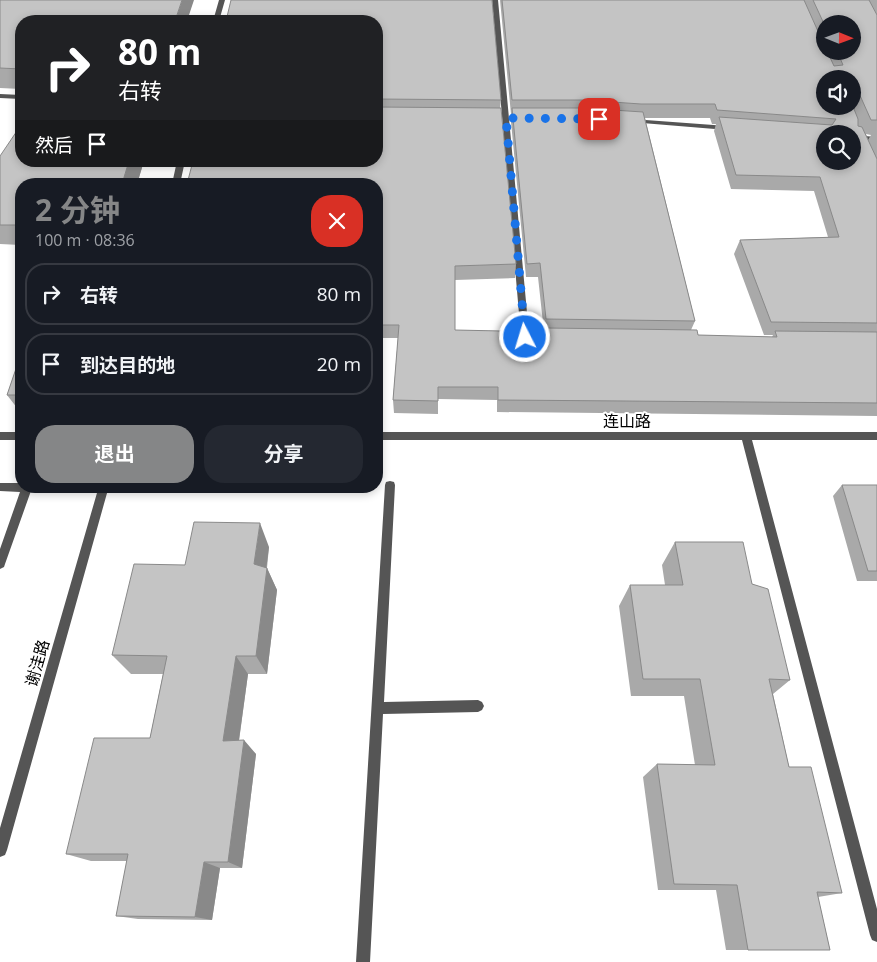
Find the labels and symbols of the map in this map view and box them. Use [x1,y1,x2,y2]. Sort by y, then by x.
north arrow [816,15,861,60]
pin [578,98,620,140]
position arrow [498,310,550,362]
street label: 连山路 [603,410,651,432]
street label: 谢洼路 [20,637,54,689]

